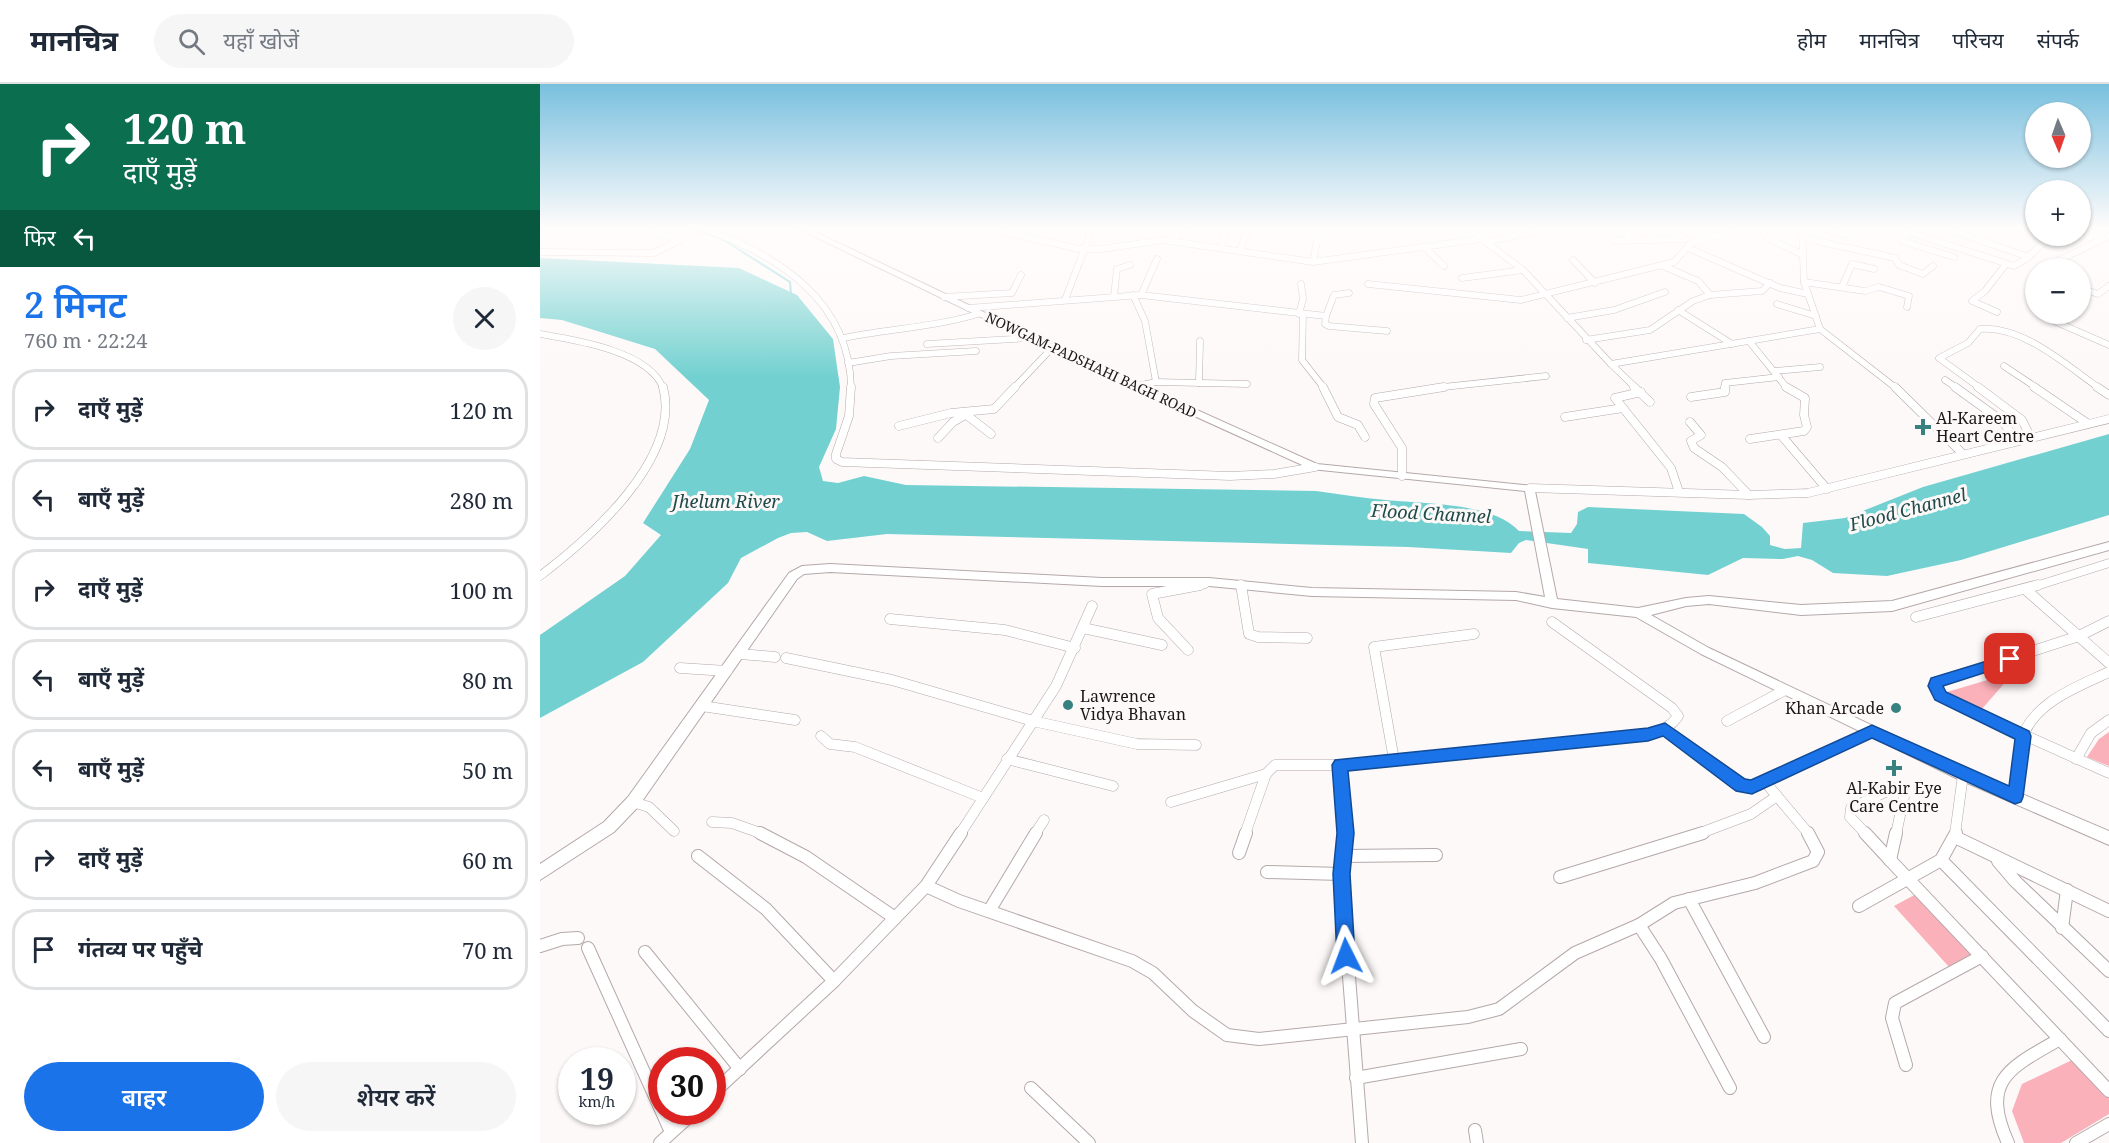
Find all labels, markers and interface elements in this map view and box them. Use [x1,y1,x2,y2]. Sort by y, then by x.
search box [154,14,574,68]
text: मानचित्र [30,21,118,59]
icon: search [175,25,208,58]
text: यहाँ खोजें [223,25,299,55]
text: होम [1797,26,1826,54]
text: मानचित्र [1859,26,1919,54]
text: परिचय [1952,26,2004,54]
text: संपर्क [2037,26,2079,54]
text: 120 m [123,99,247,156]
north arrow [2025,102,2091,168]
map controls [2025,102,2091,324]
icon: right [24,108,102,186]
text: दाएँ मुड़ें [123,153,197,190]
button: + [2025,180,2091,246]
text: फिर [24,222,56,252]
icon: left [68,222,101,255]
button: − [2025,258,2091,324]
text: 2 मिनट [24,280,127,329]
button: close [453,287,516,350]
street label: NOWGAM-PADSHAHI BAGH ROAD [982,307,1200,422]
text: 760 m · 22:24 [24,327,147,354]
icon: right [27,393,60,426]
text: दाएँ मुड़ें [78,393,143,423]
text: 120 m [450,395,513,425]
place label: Al-Kareem Heart Centre [1936,407,2034,447]
marker: Al-Kareem Heart Centre [1914,418,1932,436]
water label: Flood Channel [1846,482,1969,536]
icon: left [27,483,60,516]
text: बाएँ मुड़ें [78,483,144,513]
text: 280 m [450,485,513,515]
water label: Jhelum River [669,489,780,513]
water label: Flood Channel [1369,498,1492,528]
icon: right [27,573,60,606]
text: दाएँ मुड़ें [78,573,143,603]
text: 100 m [450,575,513,605]
pin [1984,633,2035,684]
icon: arrive [1993,642,2026,675]
icon: left [27,663,60,696]
text: बाएँ मुड़ें [78,663,144,693]
text: 80 m [462,665,513,695]
place label: Lawrence Vidya Bhavan [1080,685,1186,725]
place label: Khan Arcade [1785,697,1884,719]
marker: Lawrence Vidya Bhavan [1061,698,1075,712]
marker: Khan Arcade [1889,701,1903,715]
icon: left [27,753,60,786]
text: बाएँ मुड़ें [78,753,144,783]
text: 50 m [462,755,513,785]
marker: Al-Kabir Eye Care Centre [1885,759,1903,777]
place label: Al-Kabir Eye Care Centre [1846,777,1942,817]
icon: right [27,843,60,876]
text: दाएँ मुड़ें [78,843,143,873]
text: 60 m [462,845,513,875]
position arrow [1314,924,1378,988]
icon: arrive [27,933,60,966]
text: गंतव्य पर पहुँचे [78,933,203,963]
text: 70 m [462,935,513,965]
speed limit sign: 30 [648,1047,726,1125]
text: 19 [580,1058,614,1099]
button: बाहर [24,1062,264,1131]
button: शेयर करें [276,1062,516,1131]
text: km/h [579,1091,615,1111]

